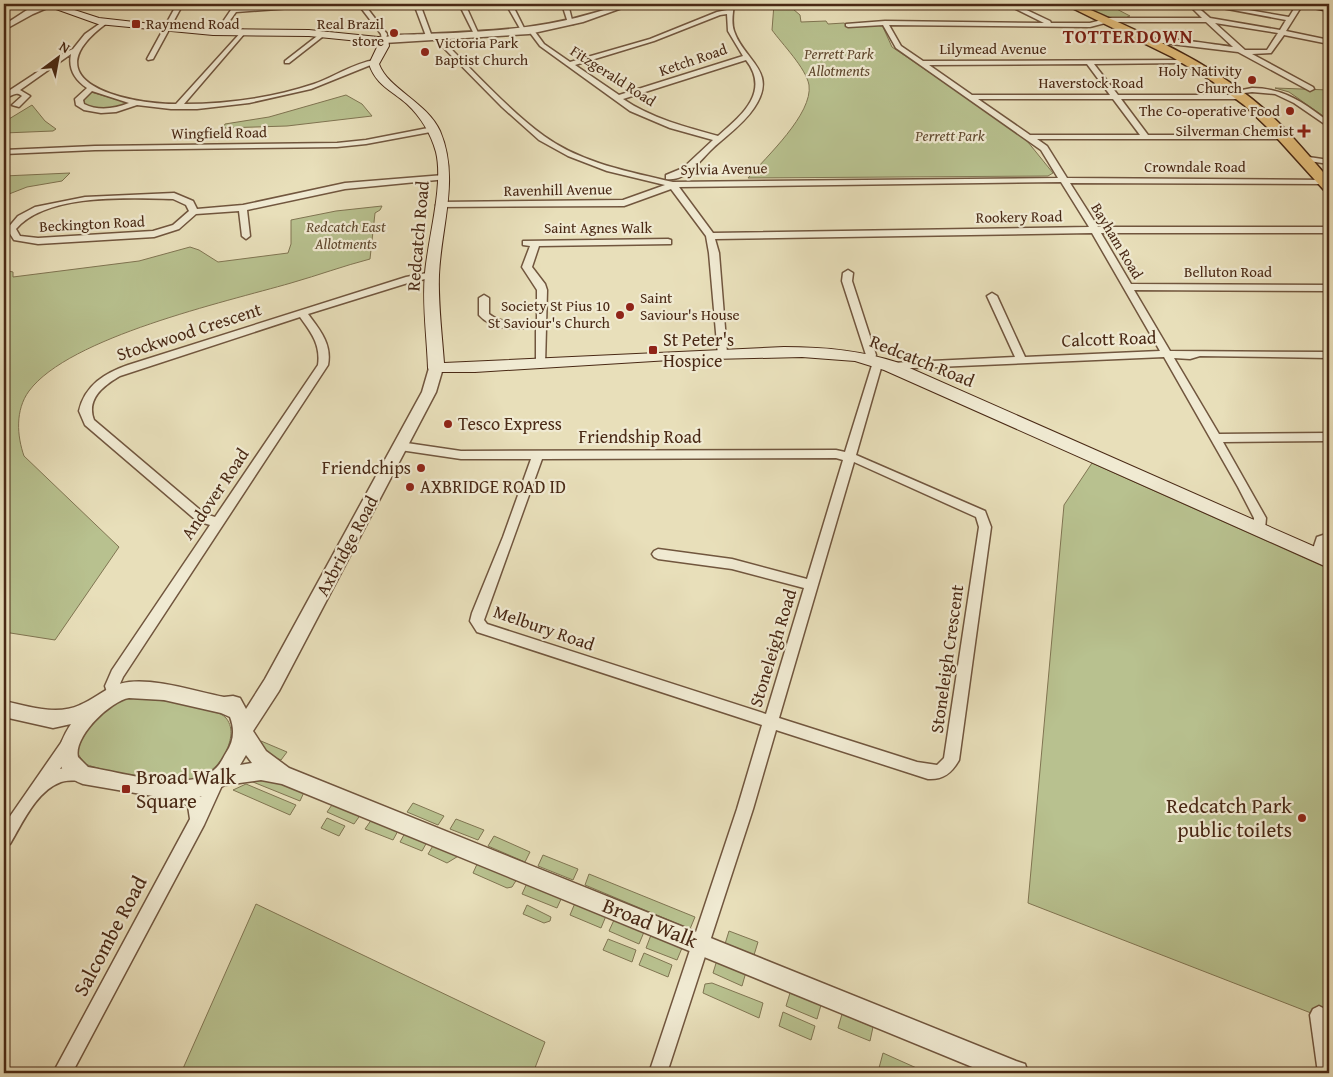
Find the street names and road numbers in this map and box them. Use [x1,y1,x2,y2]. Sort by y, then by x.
street label: Ketch Road [656,38,730,81]
street label: Lilymead Avenue [940,38,1047,59]
street label: Fitzgerald Road [566,40,660,111]
street label: Haverstock Road [1039,72,1143,93]
street label: Wingfield Road [171,121,267,144]
street label: Crowndale Road [1144,156,1246,177]
street label: Sylvia Avenue [680,157,768,180]
street label: Ravenhill Avenue [504,178,612,201]
street label: Redcatch Road [399,179,436,292]
street label: Bayham Road [1086,199,1148,283]
street label: Rookery Road [975,205,1062,228]
street label: Beckington Road [39,210,145,237]
street label: Saint Agnes Walk [544,217,652,238]
street label: Belluton Road [1184,261,1272,282]
street label: Stockwood Crescent [113,295,265,368]
street label: Calcott Road [1061,323,1157,354]
street label: Redcatch Road [866,327,979,394]
street label: Friendship Road [578,423,702,450]
street label: Andover Road [174,442,255,545]
street label: Axbridge Road [309,490,385,601]
street label: Stoneleigh Crescent [923,582,970,735]
street label: Stoneleigh Road [742,585,803,710]
street label: Melbury Road [490,598,599,658]
street label: Salcombe Road [65,869,155,1002]
street label: Broad Walk [598,889,703,956]

